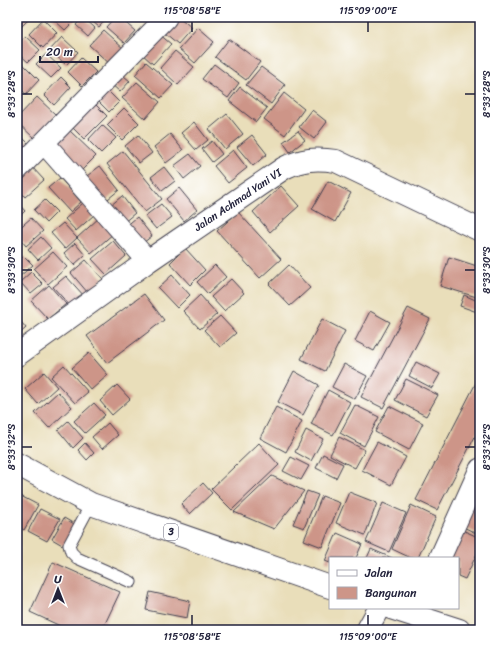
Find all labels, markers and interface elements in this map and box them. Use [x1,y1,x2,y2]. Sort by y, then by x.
text: 115°08'58"E [164,2,222,20]
text: 115°09'00"E [339,2,398,20]
scale bar [40,38,98,64]
text: 20 m [46,41,73,63]
text: 8°33'28"S [3,70,21,118]
text: 8°33'28"S [478,70,496,118]
street label: Jalan Achmad Yani VI [189,163,286,237]
text: 8°33'30"S [3,246,21,294]
text: 8°33'30"S [478,246,496,294]
text: 8°33'32"S [3,423,21,470]
text: 8°33'32"S [478,423,496,470]
road number: 3 [164,524,178,540]
legend [329,557,459,609]
text: Jalan [364,562,393,584]
north arrow [38,569,78,609]
text: U [54,570,62,589]
text: Bangunan [365,582,417,604]
text: 115°08'58"E [164,628,222,646]
text: 115°09'00"E [339,628,398,646]

